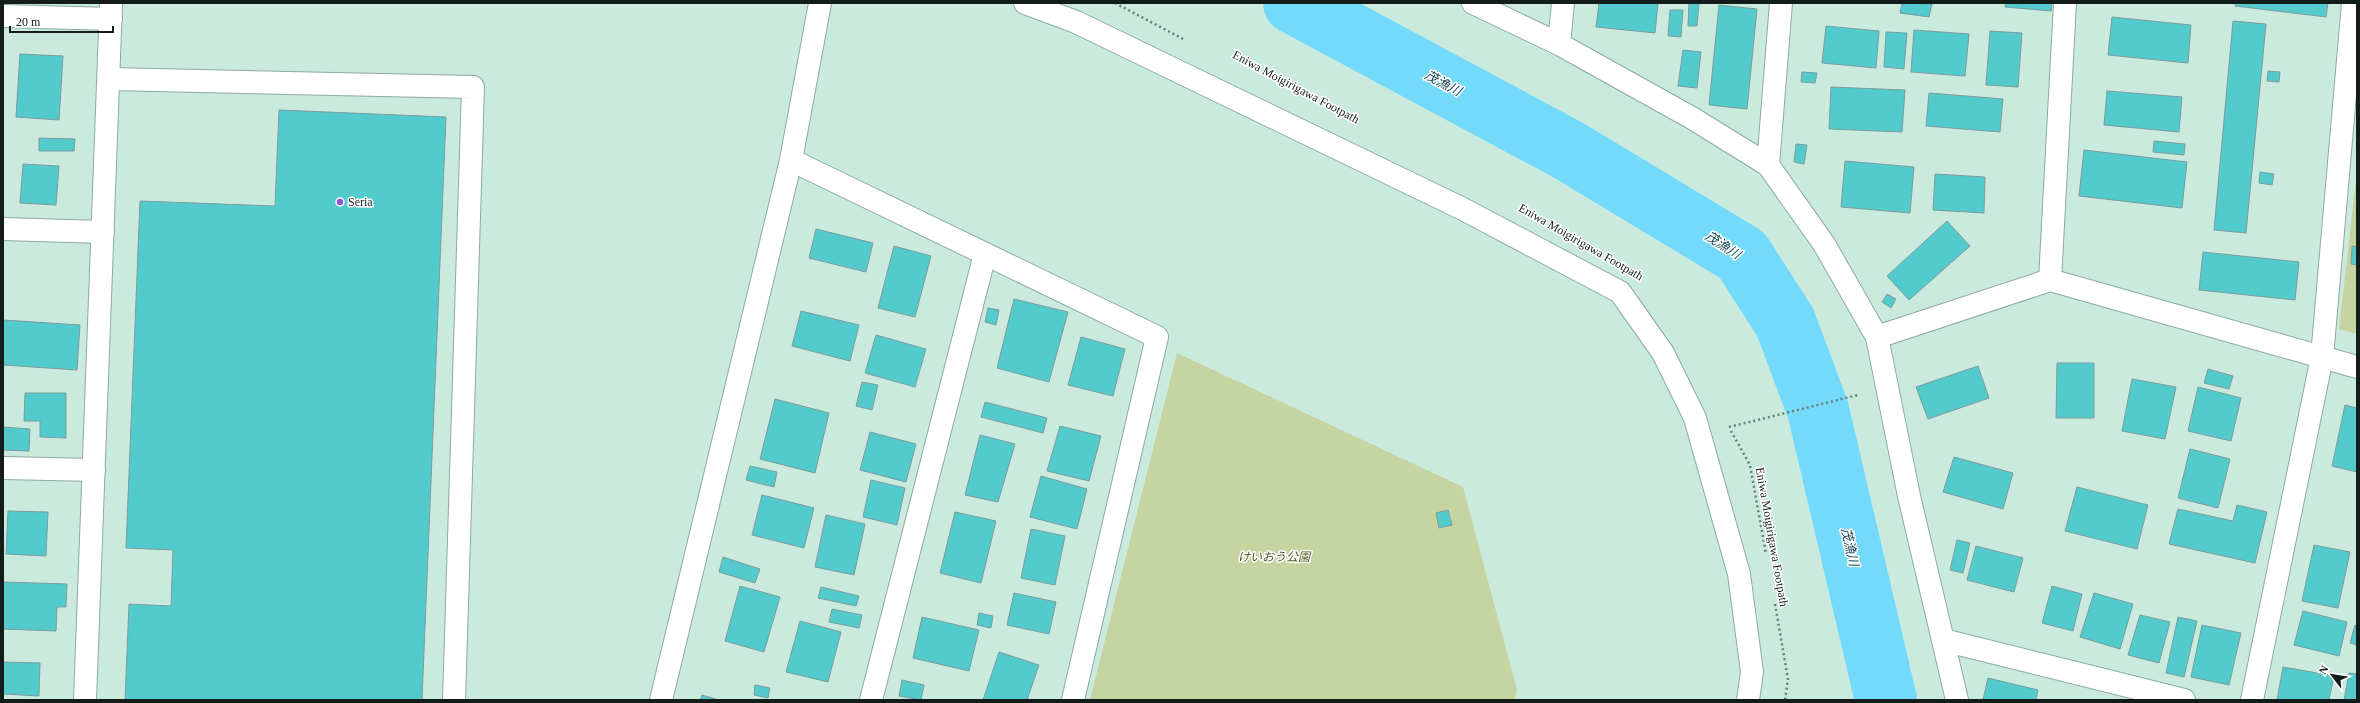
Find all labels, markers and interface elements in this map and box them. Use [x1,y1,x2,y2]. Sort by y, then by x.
scale bar [10,8,113,34]
text: 20 m [16,15,41,29]
street label: Eniwa Moigirigawa Footpath [1230,48,1362,126]
water label: 茂漁川 [1422,67,1465,100]
place label: Seria [348,195,373,209]
marker: Seria [335,197,345,207]
street label: Eniwa Moigirigawa Footpath [1516,201,1646,283]
water label: 茂漁川 [1703,228,1745,263]
street label: Eniwa Moigirigawa Footpath [1753,466,1791,608]
water label: 茂漁川 [1838,526,1862,570]
park label: けいおう公園 [1238,550,1312,564]
north arrow [2312,655,2352,695]
text: N [2316,663,2331,676]

